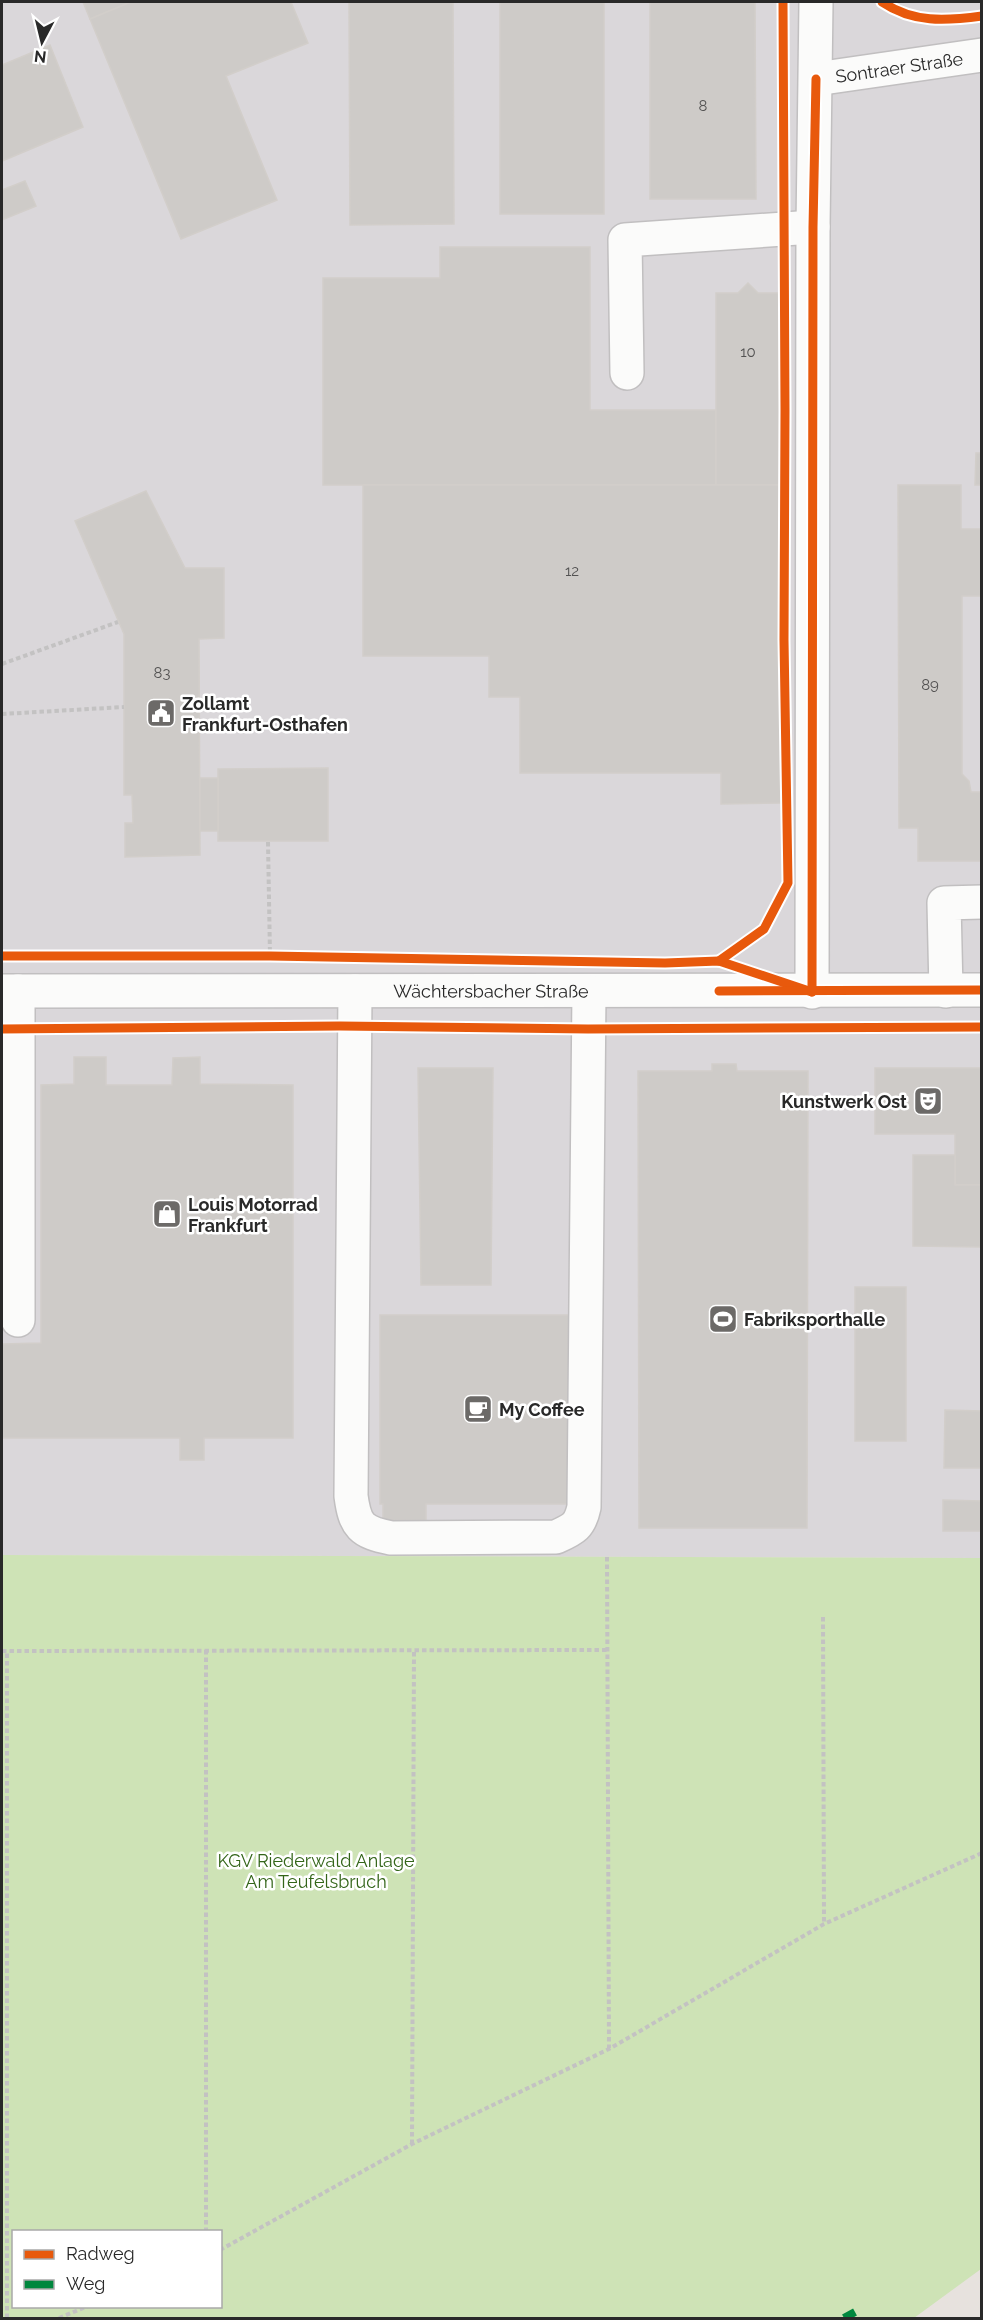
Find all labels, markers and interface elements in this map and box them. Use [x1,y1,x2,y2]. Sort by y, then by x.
north arrow [12,12,72,72]
text: N [33,46,47,67]
street label: Sontraer Straße [834,47,965,87]
house number: 8 [699,97,708,115]
house number: 10 [740,343,756,361]
house number: 12 [565,562,579,580]
house number: 83 [154,664,170,682]
house number: 89 [921,676,939,694]
place label: Zollamt Frankfurt-Osthafen [182,693,348,735]
public building icon: Zollamt Frankfurt-Osthafen [145,697,177,729]
street label: Wächtersbacher Straße [393,980,589,1001]
theatre icon: Kunstwerk Ost [912,1085,944,1117]
place label: Kunstwerk Ost [781,1091,907,1112]
place label: Louis Motorrad Frankfurt [188,1194,318,1236]
shop icon: Louis Motorrad Frankfurt [151,1198,183,1230]
sports icon: Fabriksporthalle [707,1303,739,1335]
place label: Fabriksporthalle [744,1309,886,1330]
cafe icon: My Coffee [462,1393,494,1425]
place label: My Coffee [499,1399,585,1420]
park label: KGV Riederwald Anlage Am Teufelsbruch [217,1850,415,1892]
legend [12,2230,222,2308]
text: Radweg [66,2243,135,2264]
text: Weg [66,2273,105,2294]

